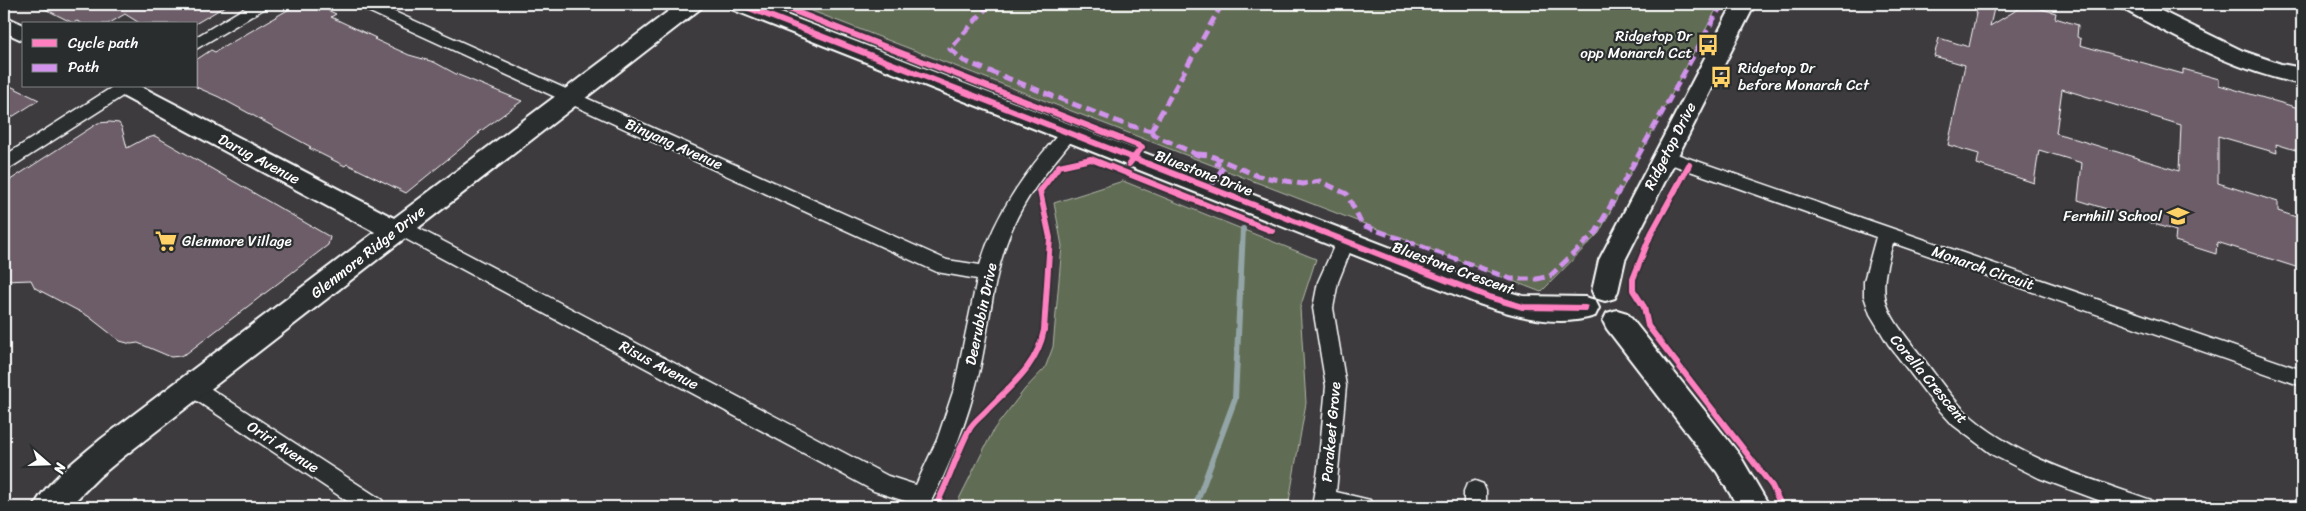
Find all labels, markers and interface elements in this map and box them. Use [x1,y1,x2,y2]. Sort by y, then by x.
legend [22,22,198,88]
place label: Ridgetop Dr opp Monarch Cct [1580,23,1693,66]
text: Cycle path [68,30,139,56]
bus stop icon: Ridgetop Dr opp Monarch Cct [1695,32,1721,58]
text: Path [68,54,99,80]
place label: Ridgetop Dr before Monarch Cct [1738,55,1870,98]
bus stop icon: Ridgetop Dr before Monarch Cct [1708,64,1734,90]
street label: Ridgetop Drive [1637,97,1703,195]
street label: Binyang Avenue [621,111,727,177]
street label: Darug Avenue [213,126,305,192]
street label: Bluestone Drive [1151,142,1257,204]
street label: Glenmore Ridge Drive [305,198,431,305]
place label: Fernhill School [2063,203,2163,229]
school or university icon: Fernhill School [2165,203,2191,229]
supermarket icon: Glenmore Village [153,228,179,254]
place label: Glenmore Village [182,228,292,254]
street label: Bluestone Crescent [1389,234,1518,302]
street label: Monarch Circuit [1928,238,2038,298]
street label: Deerubbin Drive [957,260,1005,368]
street label: Corella Crescent [1883,328,1975,430]
street label: Risus Avenue [615,333,704,397]
street label: Parakeet Grove [1314,381,1348,483]
street label: Oriri Avenue [242,414,325,480]
north arrow [22,438,72,488]
text: N [46,459,73,477]

